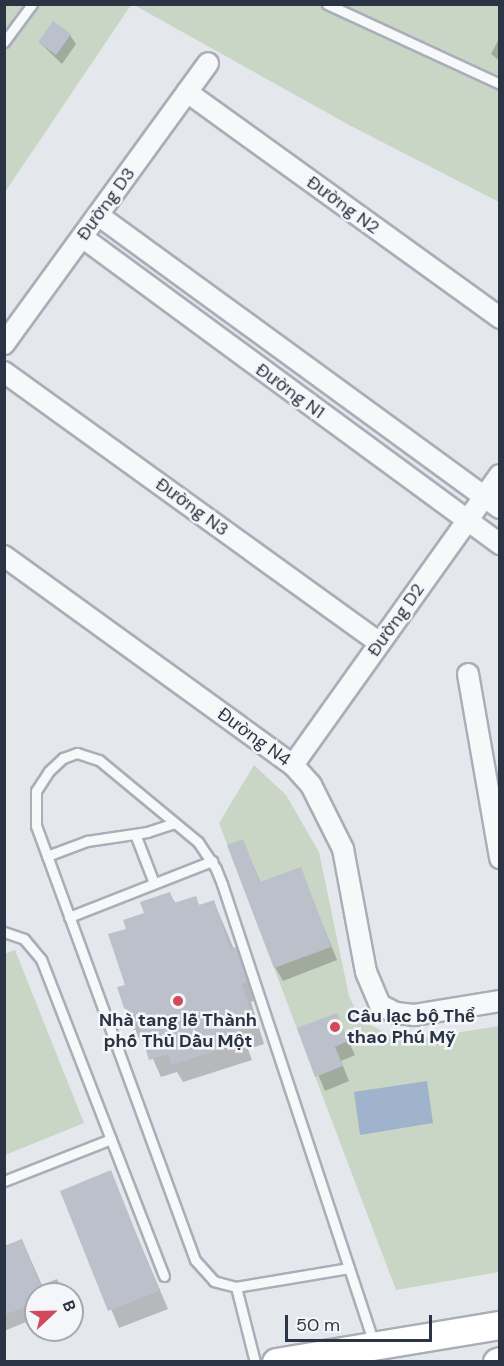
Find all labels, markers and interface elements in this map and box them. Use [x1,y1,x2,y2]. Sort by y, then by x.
street label: Đường D3 [72,163,140,245]
street label: Đường N2 [302,171,384,239]
street label: Đường N1 [251,359,329,423]
street label: Đường N3 [151,473,233,541]
street label: Đường D2 [363,579,429,661]
street label: Đường N4 [213,703,295,771]
marker: Nhà tang lễ Thành phố Thủ Dầu Một [171,994,185,1008]
place label: Câu lạc bộ Thể thao Phú Mỹ [347,1006,475,1048]
place label: Nhà tang lễ Thành phố Thủ Dầu Một [99,1010,257,1052]
marker: Câu lạc bộ Thể thao Phú Mỹ [328,1020,342,1034]
north arrow [24,1282,84,1342]
text: B [58,1297,81,1314]
scale bar [288,1303,435,1341]
text: 50 m [296,1313,340,1337]

